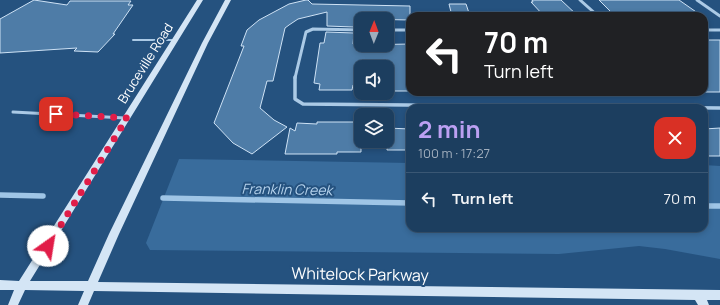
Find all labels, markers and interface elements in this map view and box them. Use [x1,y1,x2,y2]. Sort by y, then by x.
north arrow [354,12,394,52]
map controls [354,12,394,148]
street label: Bruceville Road [113,19,177,107]
text: 70 m [484,23,548,61]
icon: left [418,28,470,80]
text: Turn left [484,59,554,83]
button: sound [354,60,394,100]
pin [39,97,73,131]
icon: arrive [45,103,67,125]
button: layers [354,108,394,148]
text: 2 min [418,112,480,145]
button: close [654,117,696,159]
text: 100 m · 17:27 [418,144,490,162]
water label: Franklin Creek [241,179,335,199]
icon: left [418,188,440,210]
text: Turn left [452,188,514,209]
text: 70 m [664,188,696,209]
position arrow [27,225,69,267]
street label: Whitelock Parkway [291,262,429,286]

